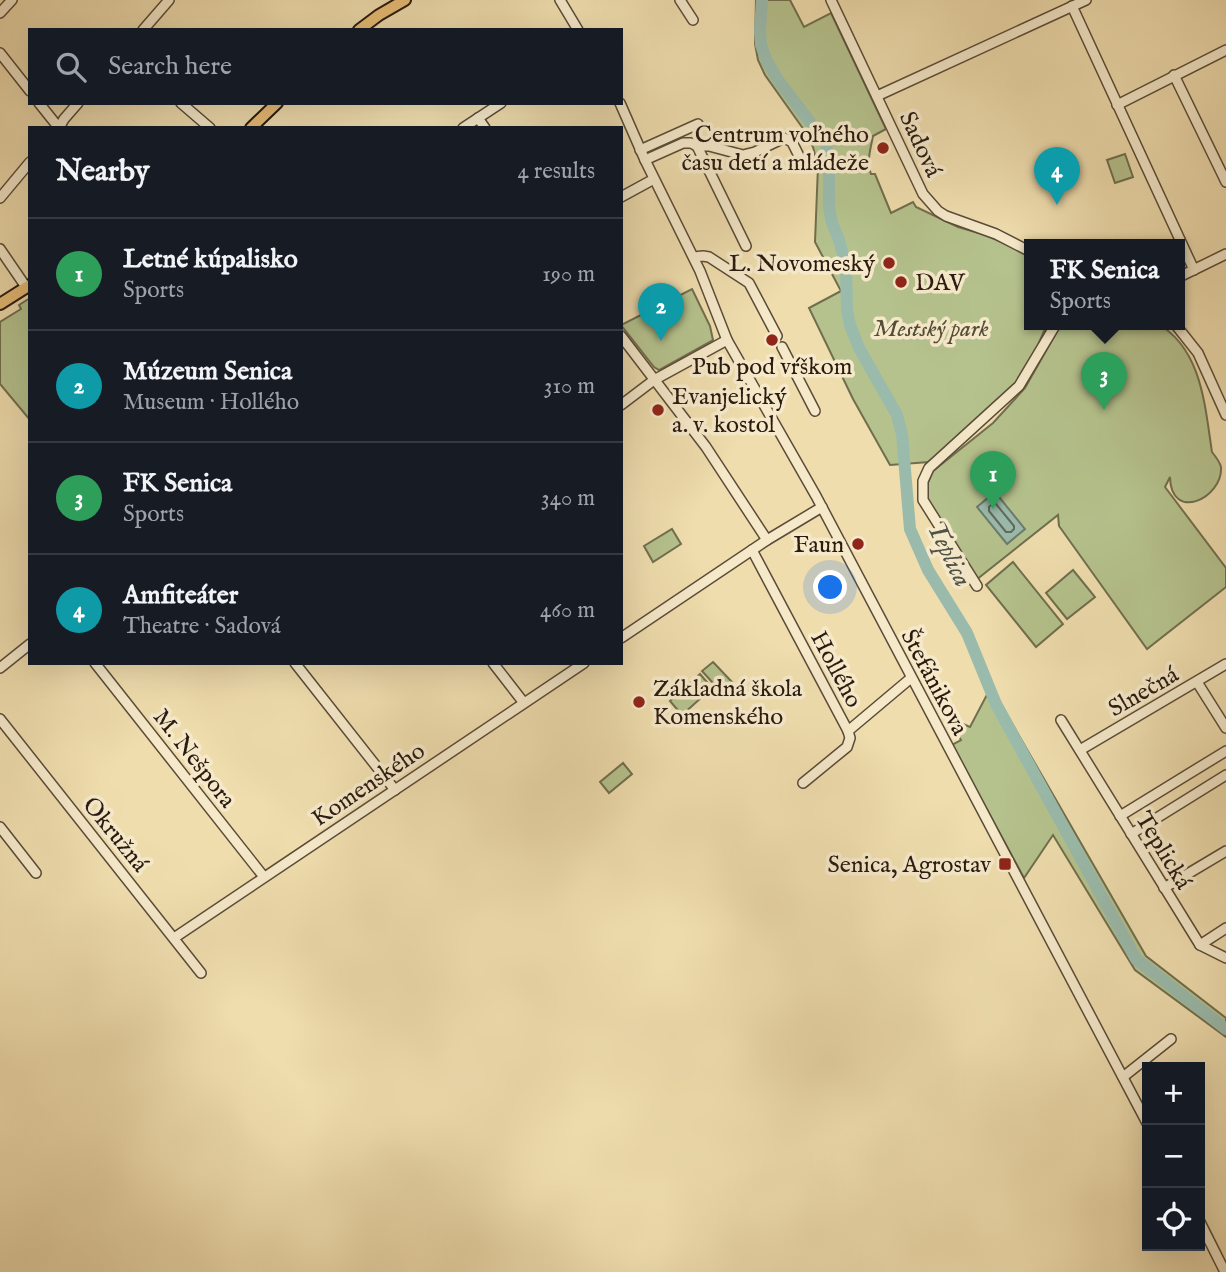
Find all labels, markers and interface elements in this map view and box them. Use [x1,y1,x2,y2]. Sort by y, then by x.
search box [28,28,623,105]
icon: search [52,48,90,86]
text: Search here [108,50,232,83]
street label: Sadová [891,107,949,183]
place label: Centrum voľného času detí a mládeže [681,120,869,179]
marker: Centrum voľného času detí a mládeže [875,140,891,156]
pin: 4 [1034,147,1080,205]
text: Nearby [56,153,149,191]
text: 4 results [517,157,595,186]
popup [1024,239,1185,330]
text: Letné kúpalisko [123,243,298,276]
place label: L. Novomeský [729,249,875,280]
text: FK Senica [1050,254,1159,287]
marker: L. Novomeský [881,255,897,271]
text: 1 [75,260,83,289]
text: 190 m [542,260,595,289]
place label: DAV [915,268,966,299]
marker: DAV [893,274,909,290]
text: Sports [123,276,184,305]
pin: 2 [638,283,684,341]
text: Sports [1050,287,1111,316]
park label: Mestský park [873,314,989,345]
marker: Pub pod vŕškom [764,332,780,348]
place label: Pub pod vŕškom [692,352,852,383]
pin: 3 [1081,352,1127,410]
text: Múzeum Senica [123,355,292,388]
text: 2 [74,372,84,401]
text: 310 m [544,372,595,401]
place label: Evanjelický a. v. kostol [672,382,787,441]
text: Museum · Hollého [123,388,299,417]
marker: Evanjelický a. v. kostol [650,402,666,418]
pin: 1 [970,451,1016,509]
text: FK Senica [123,467,232,500]
text: 3 [75,484,83,513]
text: 340 m [541,484,595,513]
text: Sports [123,500,184,529]
water label: Teplica [919,515,979,592]
place label: Faun [794,530,844,561]
marker: Faun [850,536,866,552]
your location [813,570,847,604]
text: Amfiteáter [123,579,238,612]
text: 4 [73,596,85,625]
text: 460 m [540,596,595,625]
text: Theatre · Sadová [123,612,281,641]
street label: Štefánikova [893,624,975,742]
street label: Hollého [803,626,869,714]
street label: Slnečná [1103,660,1185,725]
place label: Základná škola Komenského [653,674,803,733]
marker: Základná škola Komenského [631,694,647,710]
street label: M. Nešpora [145,703,243,815]
street label: Komenského [306,736,432,835]
street label: Okružná [75,791,155,879]
street label: Teplická [1127,806,1198,896]
place label: Senica, Agrostav [827,850,991,881]
marker: Senica, Agrostav [997,856,1013,872]
map controls [1142,1062,1205,1251]
button: + [1142,1062,1205,1125]
button: − [1142,1125,1205,1188]
button: locate [1142,1188,1205,1251]

